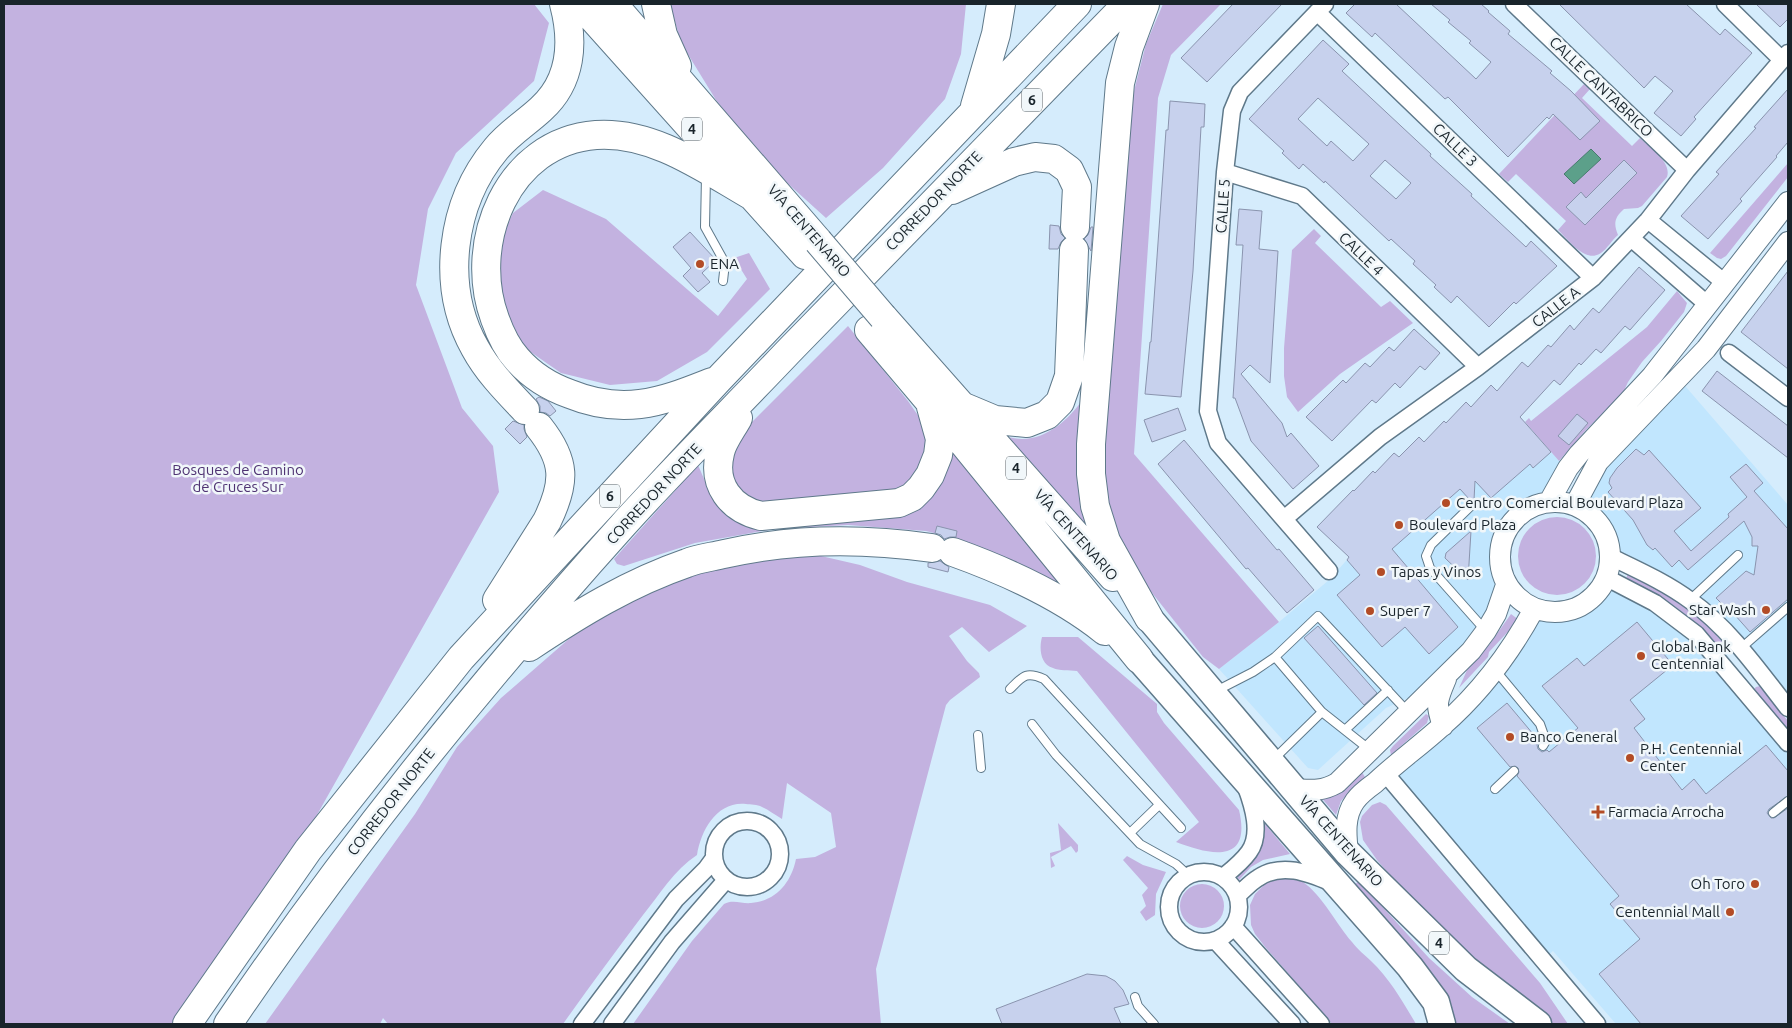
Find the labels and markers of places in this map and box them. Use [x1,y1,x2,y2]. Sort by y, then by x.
place label: ENA [710,255,739,272]
marker: ENA [694,258,706,270]
place label: Centro Comercial Boulevard Plaza [1456,494,1684,511]
marker: Centro Comercial Boulevard Plaza [1440,497,1452,509]
place label: Boulevard Plaza [1409,516,1516,533]
marker: Boulevard Plaza [1393,519,1405,531]
place label: Tapas y Vinos [1391,563,1481,580]
marker: Tapas y Vinos [1375,566,1387,578]
place label: Star Wash [1689,601,1756,618]
place label: Super 7 [1380,602,1431,619]
marker: Star Wash [1760,604,1772,616]
marker: Super 7 [1364,605,1376,617]
place label: Global Bank Centennial [1651,638,1731,672]
marker: Global Bank Centennial [1635,650,1647,662]
place label: Banco General [1520,728,1617,745]
marker: Banco General [1504,731,1516,743]
place label: P.H. Centennial Center [1640,740,1742,774]
marker: P.H. Centennial Center [1624,752,1636,764]
place label: Farmacia Arrocha [1608,803,1724,820]
marker: Farmacia Arrocha [1592,806,1604,818]
place label: Oh Toro [1691,875,1745,892]
marker: Oh Toro [1749,878,1761,890]
place label: Centennial Mall [1615,903,1720,920]
marker: Centennial Mall [1724,906,1736,918]

